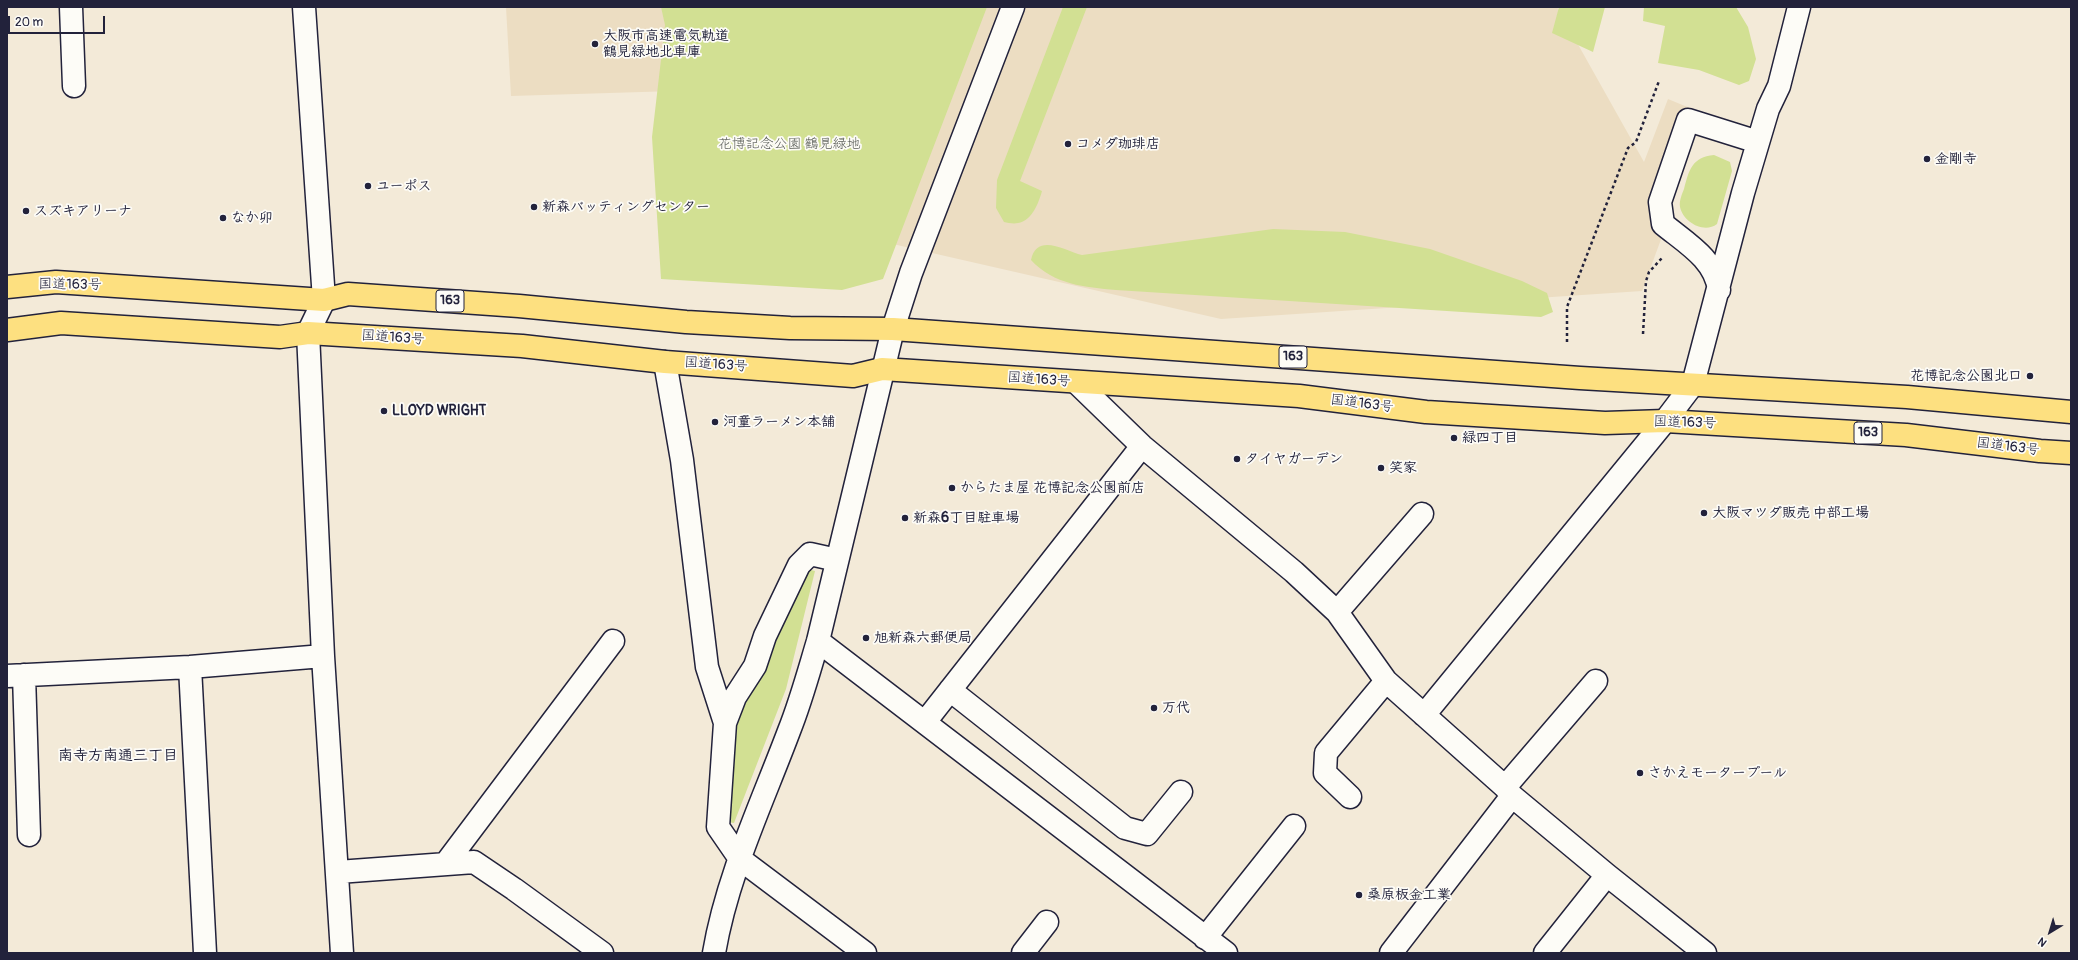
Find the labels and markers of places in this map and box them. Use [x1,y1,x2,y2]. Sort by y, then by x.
place label: 大阪市高速電気軌道 鶴見緑地北車庫 [603,28,729,60]
marker: 大阪市高速電気軌道 鶴見緑地北車庫 [590,39,600,49]
place label: コメダ珈琲店 [1076,136,1160,152]
marker: コメダ珈琲店 [1063,139,1073,149]
place label: 金剛寺 [1935,151,1977,167]
marker: 金剛寺 [1922,154,1932,164]
place label: ユーポス [376,178,431,194]
marker: ユーポス [363,181,373,191]
place label: 新森バッティングセンター [542,199,710,215]
marker: 新森バッティングセンター [529,202,539,212]
place label: スズキアリーナ [34,203,132,219]
marker: スズキアリーナ [21,206,31,216]
place label: なか卯 [231,210,273,226]
marker: なか卯 [218,213,228,223]
place label: 花博記念公園北口 [1910,368,2022,384]
marker: 花博記念公園北口 [2025,371,2035,381]
place label: LLOYD WRIGHT [392,403,486,419]
marker: LLOYD WRIGHT [379,406,389,416]
place label: 河童ラーメン本舗 [723,414,835,430]
marker: 河童ラーメン本舗 [710,417,720,427]
place label: 緑四丁目 [1462,430,1518,446]
marker: 緑四丁目 [1449,433,1459,443]
place label: タイヤガーデン [1245,451,1343,467]
marker: タイヤガーデン [1232,454,1242,464]
place label: 笑家 [1389,460,1417,476]
marker: 笑家 [1376,463,1386,473]
place label: からたま屋 花博記念公園前店 [960,480,1145,496]
marker: からたま屋 花博記念公園前店 [947,483,957,493]
place label: 大阪マツダ販売 中部工場 [1712,505,1869,521]
marker: 大阪マツダ販売 中部工場 [1699,508,1709,518]
place label: 新森6丁目駐車場 [913,510,1019,526]
marker: 新森6丁目駐車場 [900,513,910,523]
place label: 旭新森六郵便局 [874,630,972,646]
marker: 旭新森六郵便局 [861,633,871,643]
place label: 万代 [1162,700,1190,716]
marker: 万代 [1149,703,1159,713]
place label: さかえモータープール [1648,765,1787,781]
marker: さかえモータープール [1635,768,1645,778]
place label: 桑原板金工業 [1367,887,1451,903]
marker: 桑原板金工業 [1354,890,1364,900]

